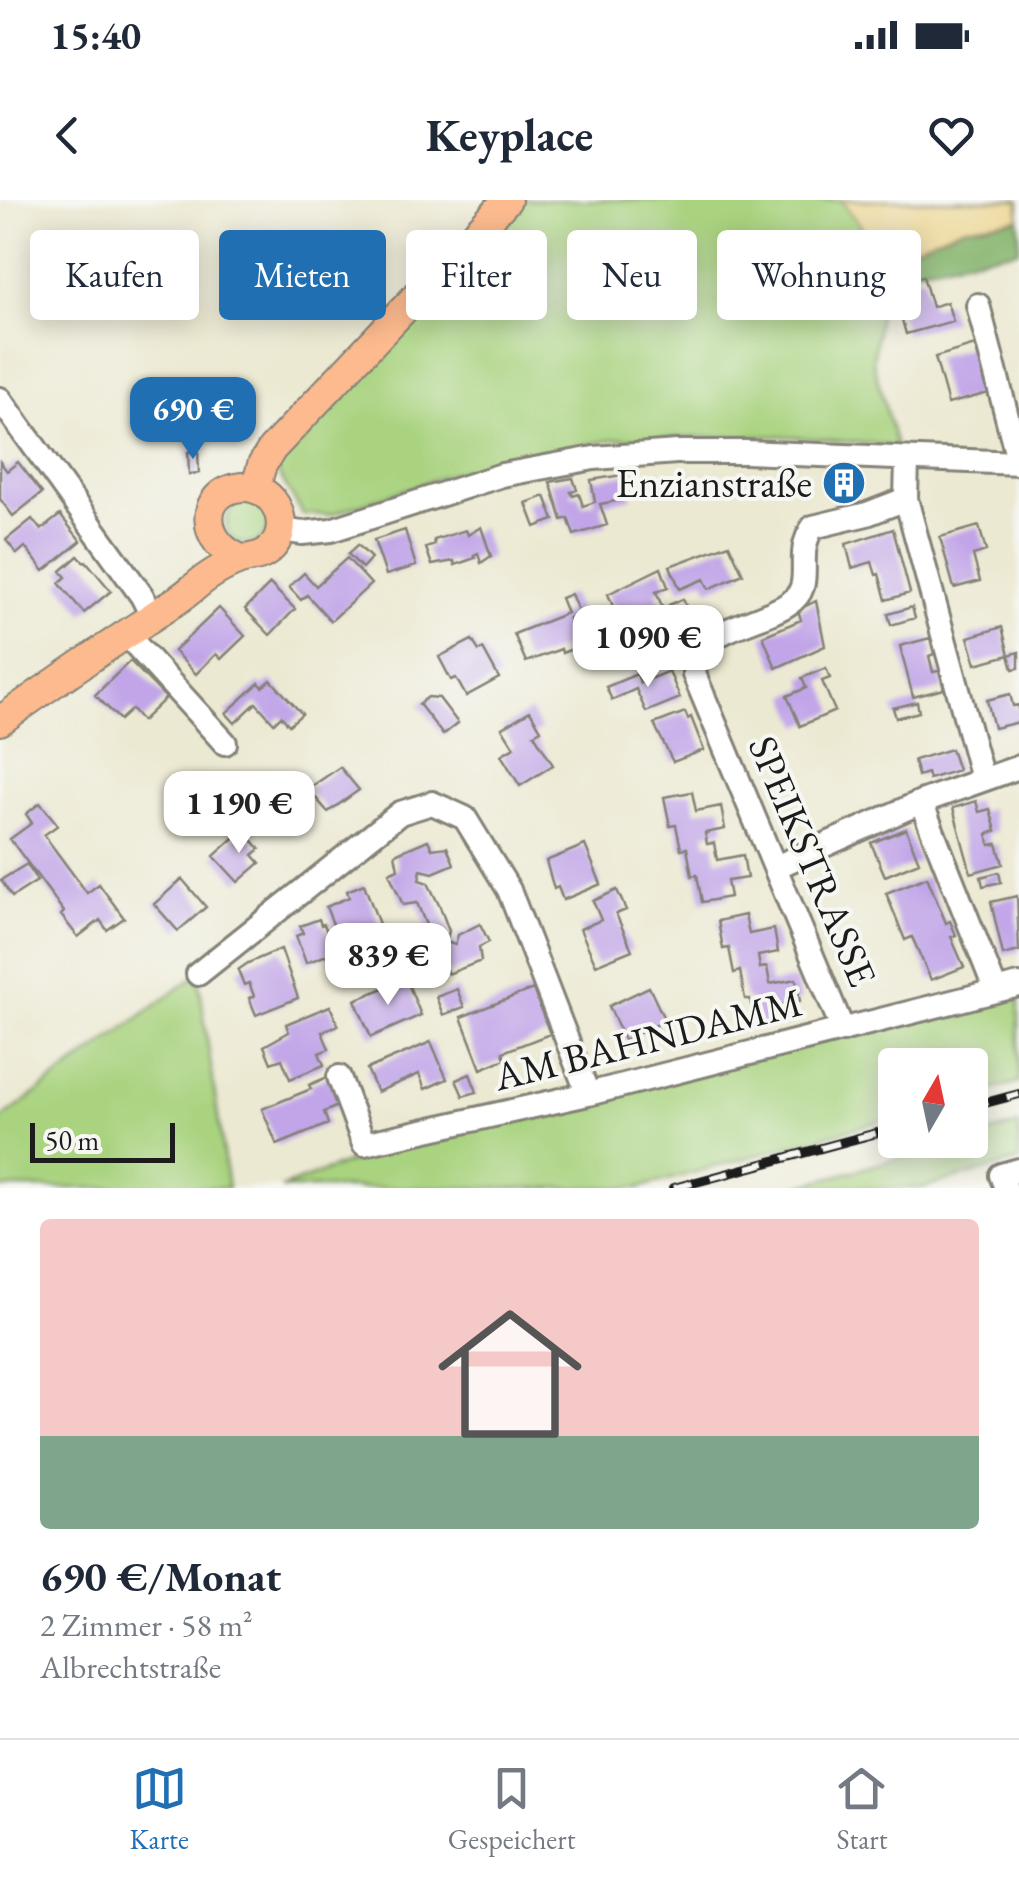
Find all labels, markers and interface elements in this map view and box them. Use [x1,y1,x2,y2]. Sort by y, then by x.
text: 15:40 [50,11,141,60]
text: Keyplace [426,106,593,164]
icon: back [40,108,95,163]
icon: heart [924,108,979,163]
chip: Kaufen [30,230,199,320]
chip: Mieten [219,230,386,320]
chip: Filter [406,230,547,320]
chip: Neu [567,230,697,320]
chip: Wohnung [717,230,921,320]
pin: 690 € [123,377,263,462]
text: 690 € [152,388,234,430]
place label: Enzianstraße [616,457,812,509]
building icon: Enzianstraße [821,460,867,506]
pin: 1 090 € [556,605,740,690]
text: 1 090 € [595,616,701,658]
street label: SPEIKSTRASSE [737,728,889,994]
pin: 1 190 € [147,771,331,856]
text: 1 190 € [186,782,292,824]
pin: 839 € [318,923,458,1008]
text: 839 € [347,934,429,976]
street label: AM BAHNDAMM [488,976,807,1103]
north arrow [878,1048,988,1158]
map controls [878,1048,988,1158]
scale bar [30,1118,175,1163]
text: 50 m [45,1122,99,1158]
icon: home [420,1284,600,1464]
text: 690 €/Monat [40,1549,281,1604]
text: 2 Zimmer · 58 m² [40,1604,253,1646]
text: Albrechtstraße [40,1646,221,1688]
tab: Karte [130,1761,189,1857]
tab: Gespeichert [448,1761,575,1857]
tab: Start [834,1761,889,1857]

